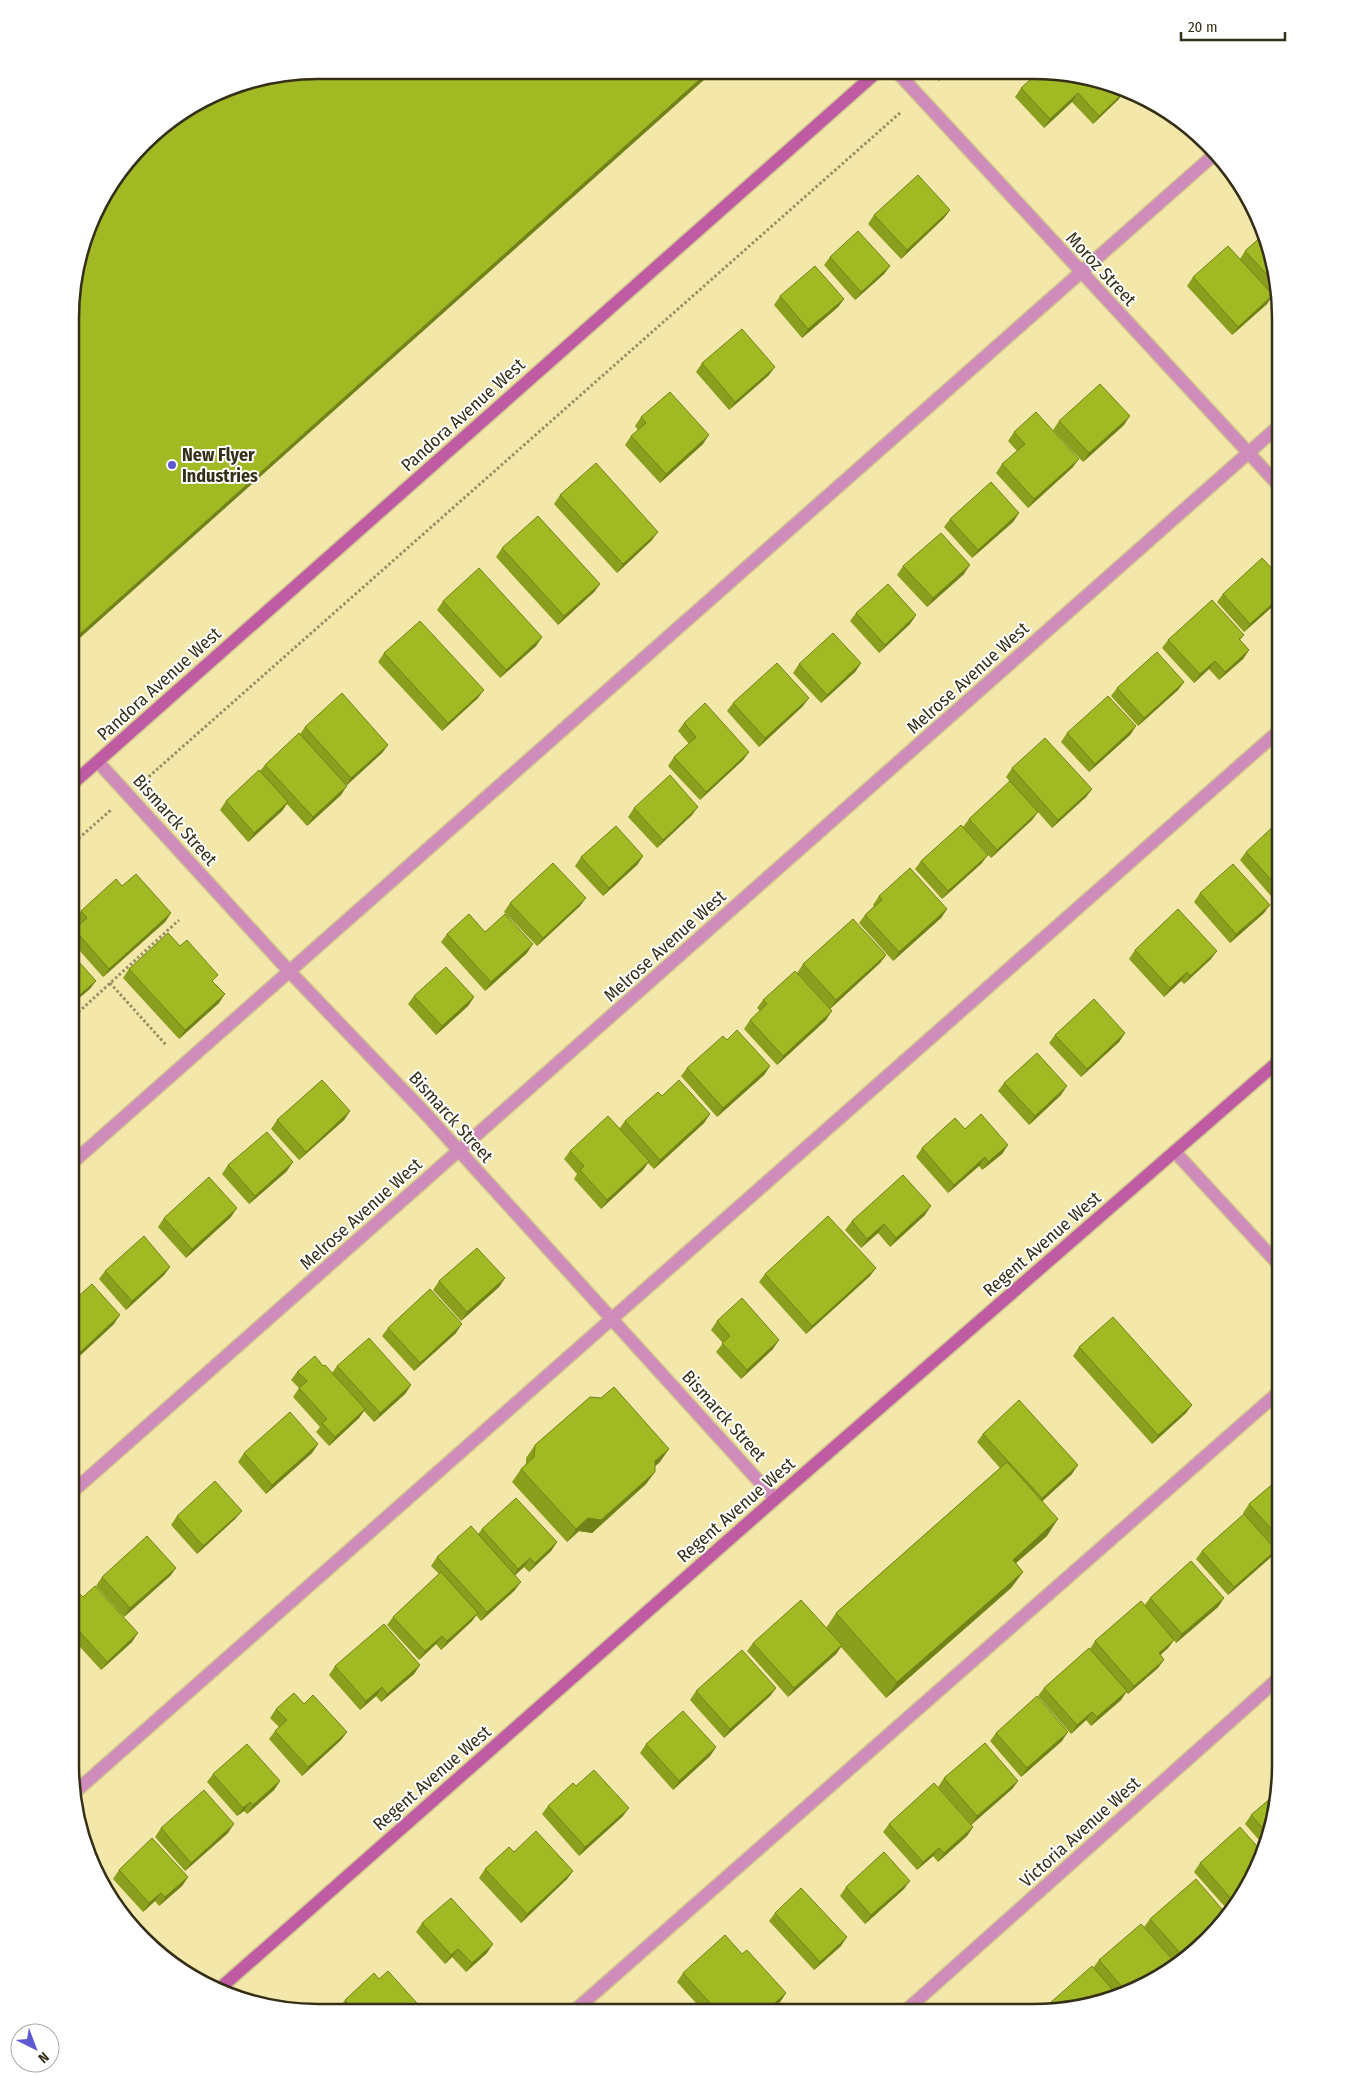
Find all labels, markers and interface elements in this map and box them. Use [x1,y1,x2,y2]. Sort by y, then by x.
scale bar [1181,10,1285,42]
text: 20 m [1188,18,1218,36]
street label: Moroz Street [1061,227,1141,311]
street label: Pandora Avenue West [397,354,529,476]
place label: New Flyer Industries [182,444,258,487]
marker: New Flyer Industries [166,459,178,471]
street label: Melrose Avenue West [902,617,1034,739]
street label: Pandora Avenue West [93,623,225,745]
street label: Bismarck Street [128,770,222,870]
street label: Melrose Avenue West [599,885,731,1007]
street label: Bismarck Street [404,1067,498,1167]
street label: Melrose Avenue West [295,1153,427,1275]
street label: Regent Avenue West [978,1187,1106,1301]
street label: Bismarck Street [677,1366,771,1466]
street label: Regent Avenue West [672,1453,800,1567]
street label: Regent Avenue West [368,1721,496,1835]
street label: Victoria Avenue West [1015,1772,1145,1892]
north arrow [10,2023,60,2073]
text: N [35,2048,52,2066]

